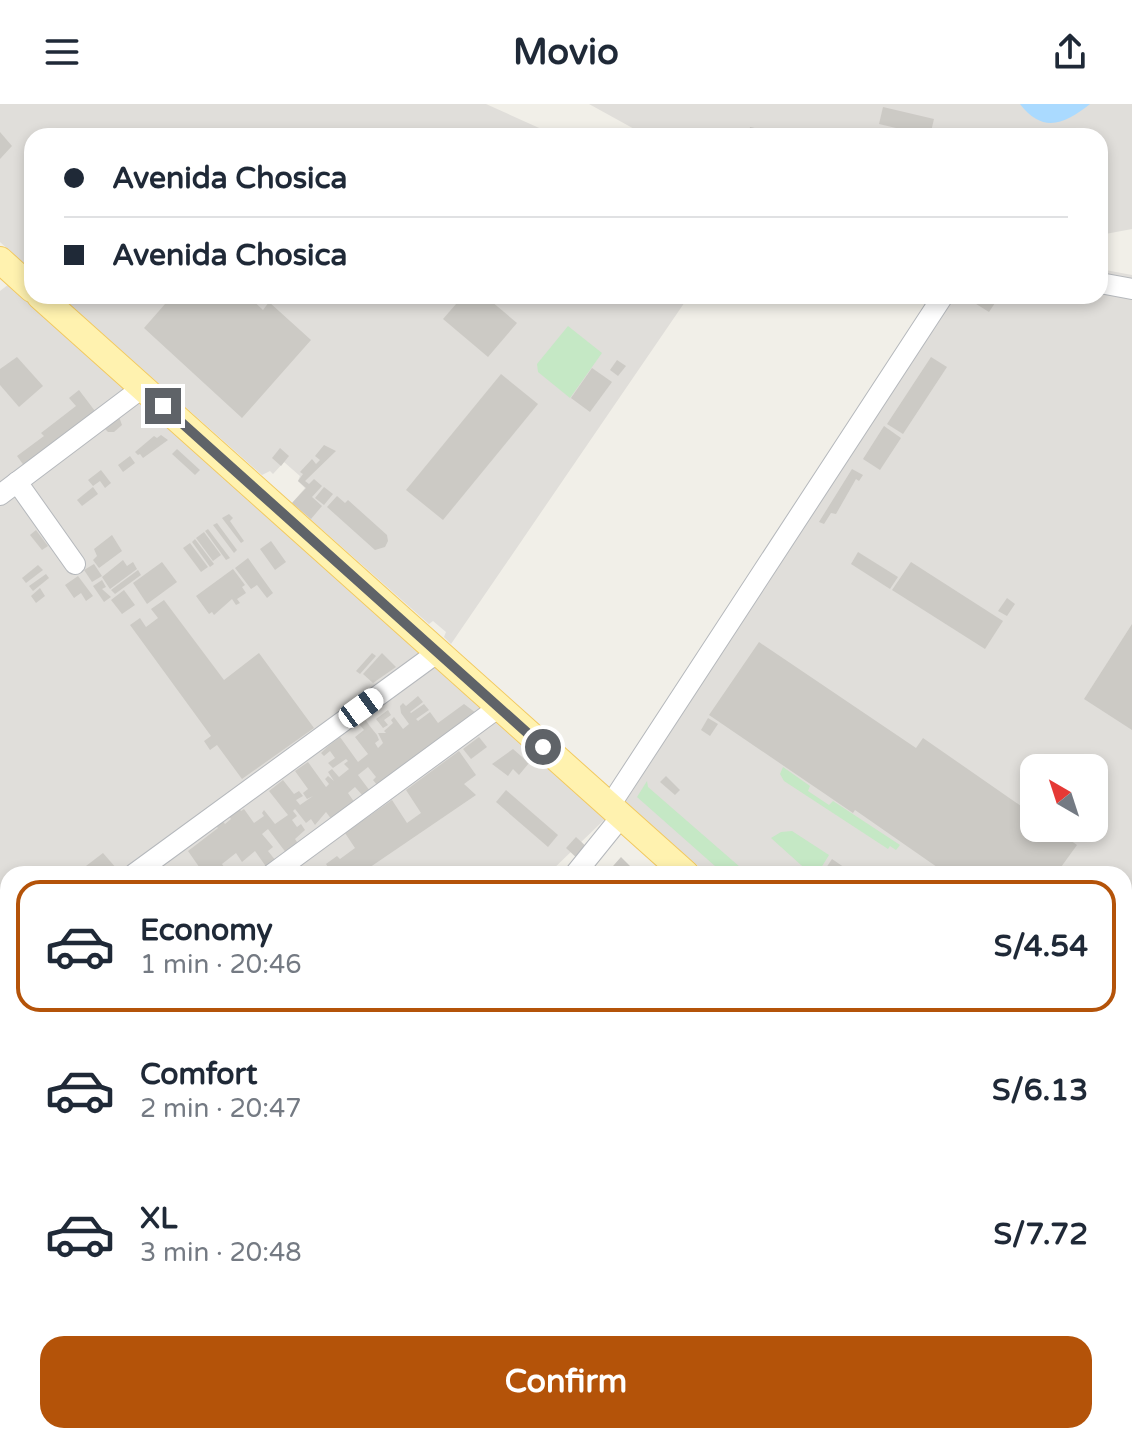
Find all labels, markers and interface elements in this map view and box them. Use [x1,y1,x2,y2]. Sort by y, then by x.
icon: menu [40,30,84,74]
icon: share [1048,30,1092,74]
text: Movio [513,31,619,74]
text: Avenida Chosica [112,160,347,197]
text: Avenida Chosica [112,237,347,274]
route end [145,388,181,424]
car [335,684,387,732]
route start [525,729,561,765]
north arrow [1020,754,1108,842]
map controls [1020,754,1108,842]
icon: car [44,910,116,982]
text: Economy [140,912,273,949]
text: S/4.54 [994,928,1088,965]
text: 1 min · 20:46 [140,949,302,980]
icon: car [44,1054,116,1126]
text: Comfort [140,1056,258,1093]
text: S/6.13 [992,1072,1088,1109]
text: 2 min · 20:47 [140,1093,302,1124]
icon: car [44,1198,116,1270]
text: XL [140,1200,177,1237]
text: S/7.72 [993,1216,1088,1253]
text: 3 min · 20:48 [140,1237,302,1268]
button: Confirm [40,1336,1092,1428]

